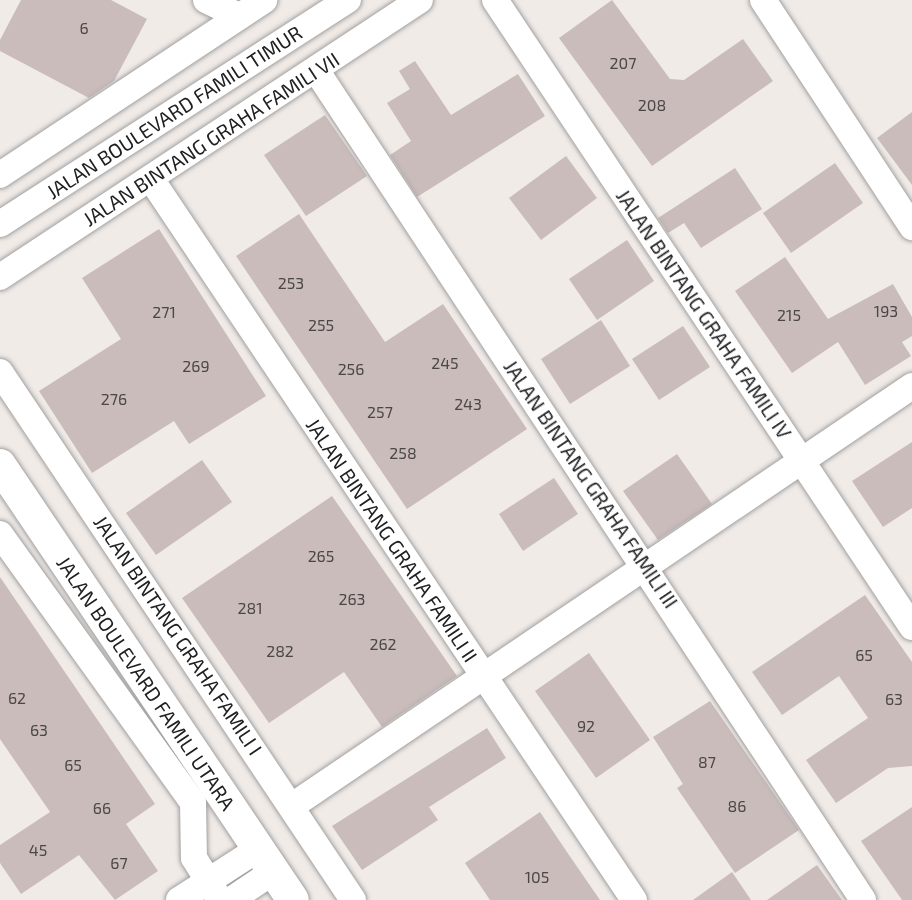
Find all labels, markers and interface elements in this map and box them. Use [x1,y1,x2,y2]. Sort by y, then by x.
house number: 6 [79,18,89,38]
street label: JALAN BOULEVARD FAMILI TIMUR [42,20,306,204]
street label: JALAN BINTANG GRAHA FAMILI VII [78,47,344,231]
house number: 207 [610,53,636,73]
house number: 208 [638,95,666,115]
street label: JALAN BINTANG GRAHA FAMILI IV [611,184,797,444]
house number: 253 [278,273,304,293]
house number: 193 [874,301,898,321]
house number: 271 [152,302,176,322]
house number: 215 [777,305,801,325]
house number: 255 [308,315,334,335]
house number: 245 [431,353,459,373]
street label: JALAN BINTANG GRAHA FAMILI III [499,355,683,613]
house number: 269 [182,356,210,376]
house number: 256 [338,359,364,379]
house number: 276 [101,389,127,409]
house number: 243 [454,394,482,414]
house number: 257 [367,402,393,422]
street label: JALAN BINTANG GRAHA FAMILI II [301,413,483,667]
house number: 258 [389,443,417,463]
street label: JALAN BINTANG GRAHA FAMILI I [89,511,267,759]
house number: 265 [308,546,334,566]
street label: JALAN BOULEVARD FAMILI UTARA [52,551,240,815]
house number: 263 [338,589,366,609]
house number: 281 [237,598,263,618]
house number: 262 [369,634,397,654]
house number: 282 [266,641,294,661]
house number: 65 [855,645,873,665]
house number: 62 [8,688,26,708]
house number: 63 [885,689,903,709]
house number: 92 [577,716,595,736]
house number: 63 [30,720,48,740]
house number: 87 [698,752,716,772]
house number: 65 [64,755,82,775]
house number: 86 [728,796,746,816]
house number: 66 [93,798,111,818]
house number: 45 [29,840,47,860]
house number: 67 [110,853,128,873]
house number: 105 [525,867,549,887]

